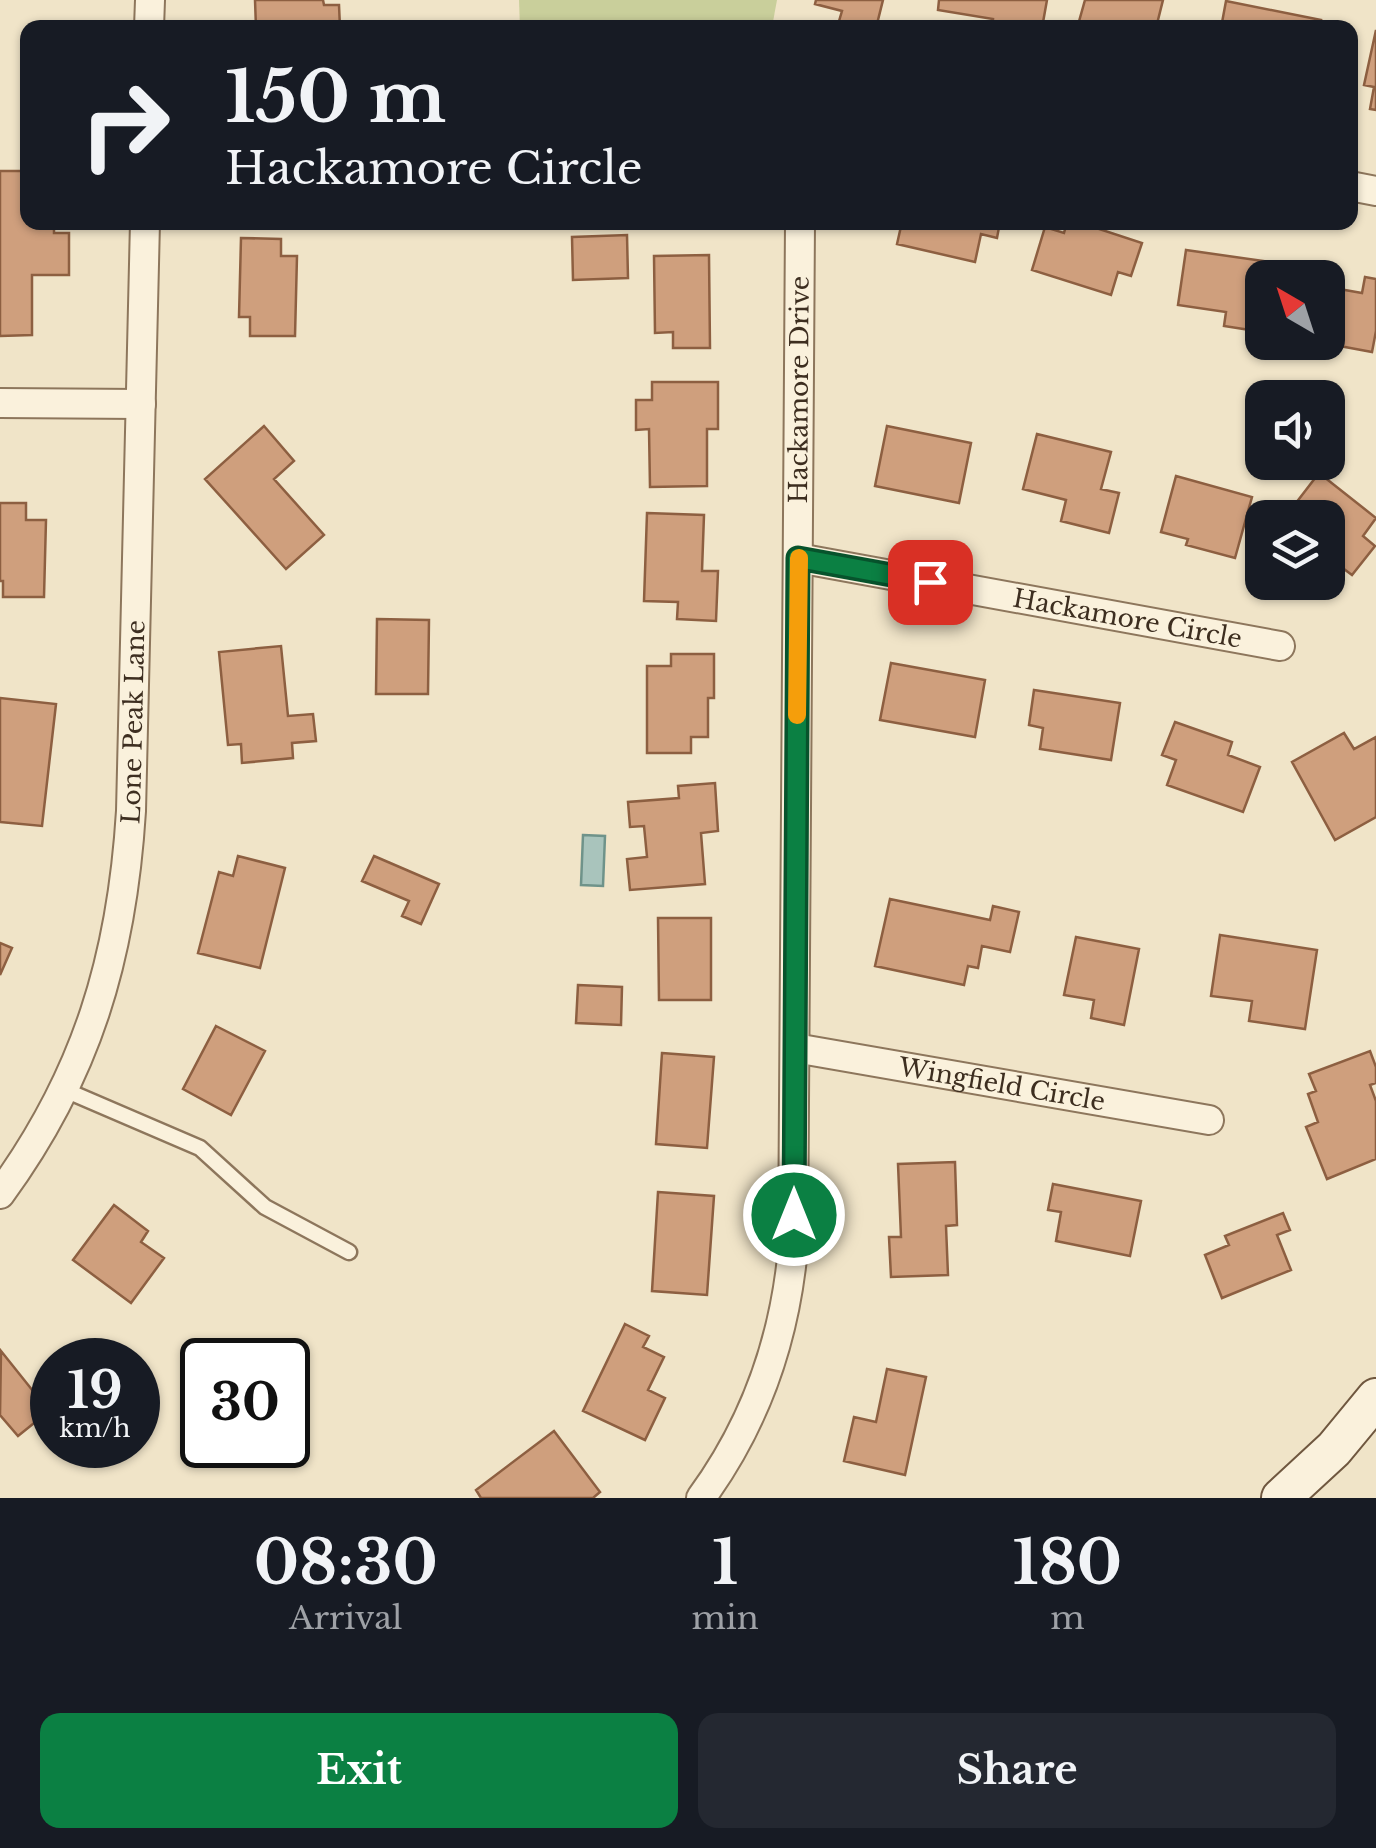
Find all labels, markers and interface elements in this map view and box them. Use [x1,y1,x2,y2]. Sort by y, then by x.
text: 150 m [225,54,446,141]
icon: right [60,60,190,190]
text: Hackamore Circle [225,140,643,196]
north arrow [1245,260,1345,360]
map controls [1245,260,1345,600]
street label: Hackamore Drive [783,276,816,504]
button: sound [1245,380,1345,480]
button: layers [1245,500,1345,600]
pin [888,540,973,625]
icon: arrive [903,555,958,610]
street label: Hackamore Circle [1010,583,1244,655]
street label: Lone Peak Lane [115,620,152,825]
street label: Wingfield Circle [895,1051,1107,1118]
position arrow [742,1163,846,1267]
speed limit sign: 30 [180,1338,310,1468]
text: 19 [67,1359,123,1422]
text: km/h [60,1413,130,1444]
text: 08:30 [254,1526,438,1600]
text: 1 [712,1526,738,1600]
text: 180 [1013,1526,1122,1600]
text: Arrival [289,1598,402,1638]
text: min [692,1598,759,1638]
text: m [1050,1598,1085,1638]
button: Exit [40,1713,678,1828]
button: Share [698,1713,1336,1828]

